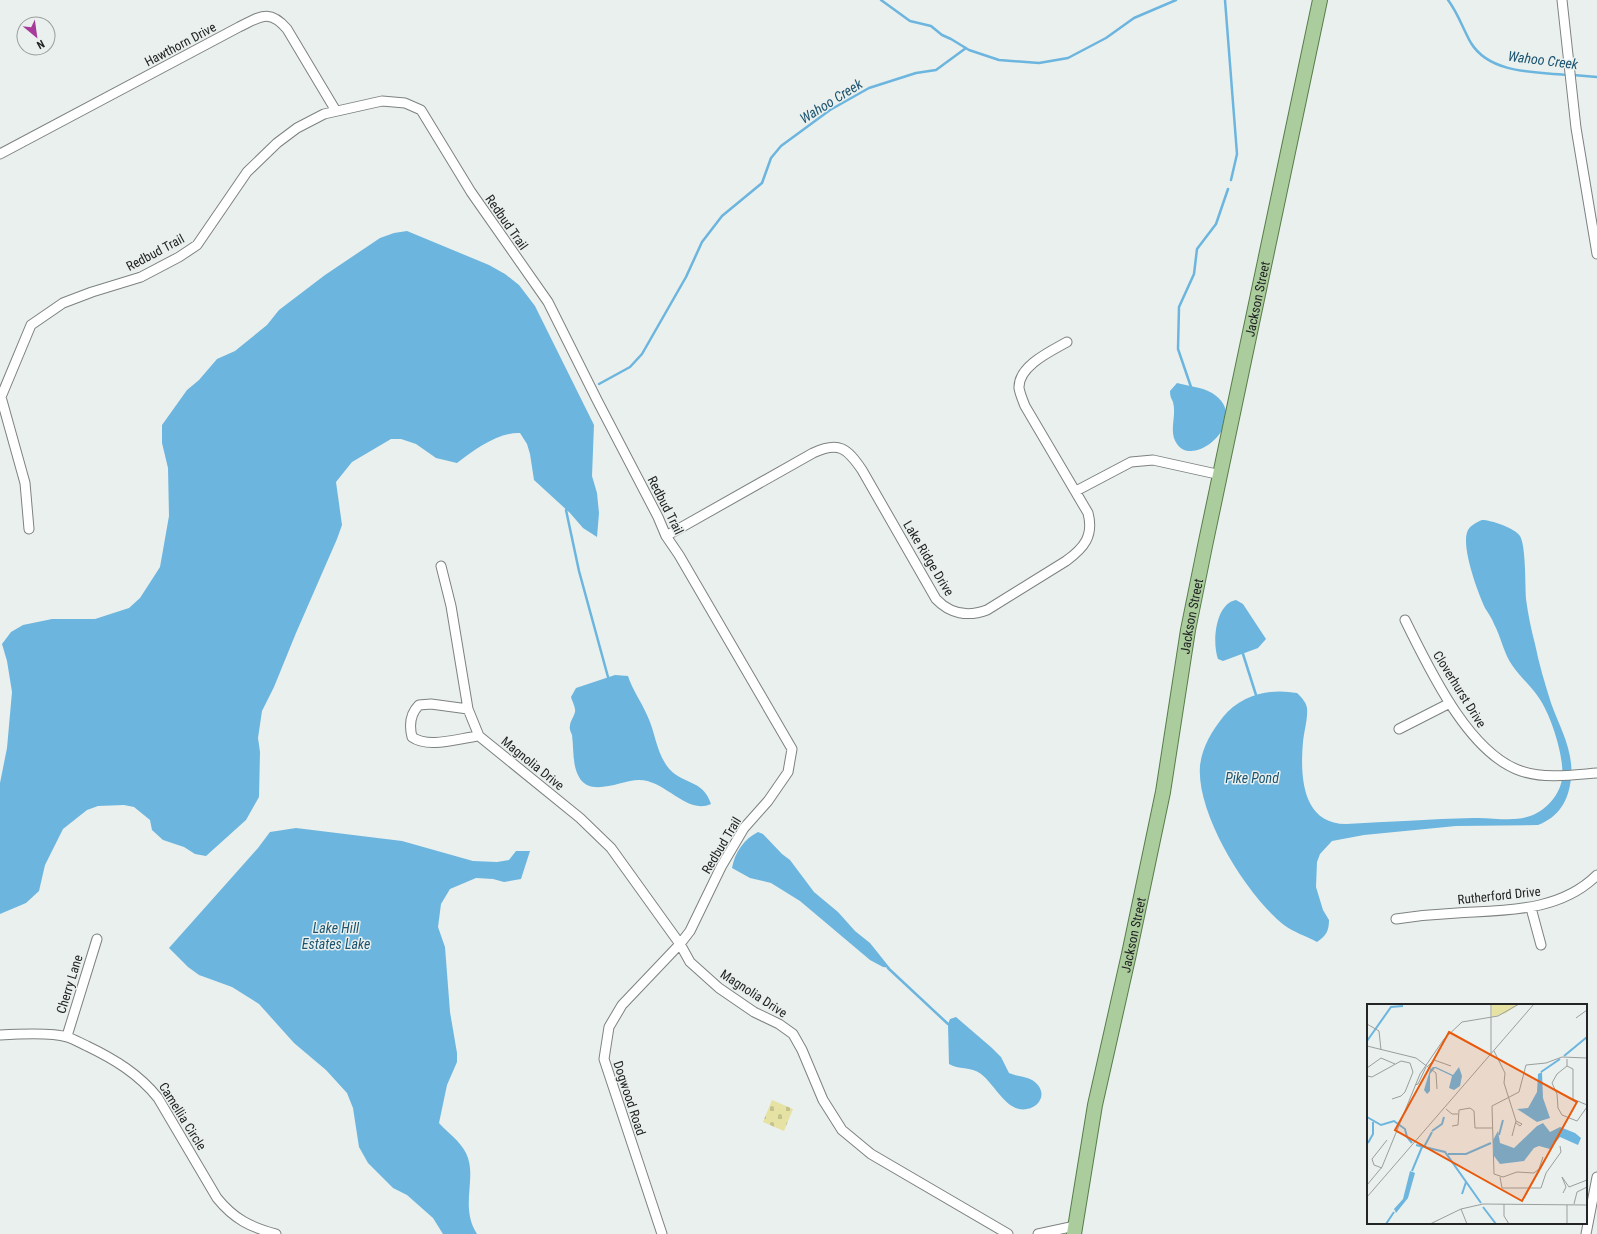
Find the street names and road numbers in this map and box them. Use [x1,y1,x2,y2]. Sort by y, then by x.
street label: Hawthorn Drive [142,19,218,70]
street label: Redbud Trail [482,192,531,253]
street label: Redbud Trail [124,231,187,274]
street label: Jackson Street [1242,260,1273,338]
street label: Redbud Trail [644,474,687,537]
street label: Lake Ridge Drive [900,518,957,599]
street label: Jackson Street [1177,577,1206,655]
street label: Cloverhurst Drive [1430,648,1489,730]
street label: Magnolia Drive [498,734,567,793]
street label: Redbud Trail [699,814,744,876]
street label: Rutherford Drive [1457,884,1541,907]
street label: Jackson Street [1118,896,1149,974]
street label: Cherry Lane [53,953,86,1015]
street label: Magnolia Drive [718,966,790,1021]
street label: Dogwood Road [610,1059,649,1137]
street label: Camellia Circle [156,1080,209,1153]

